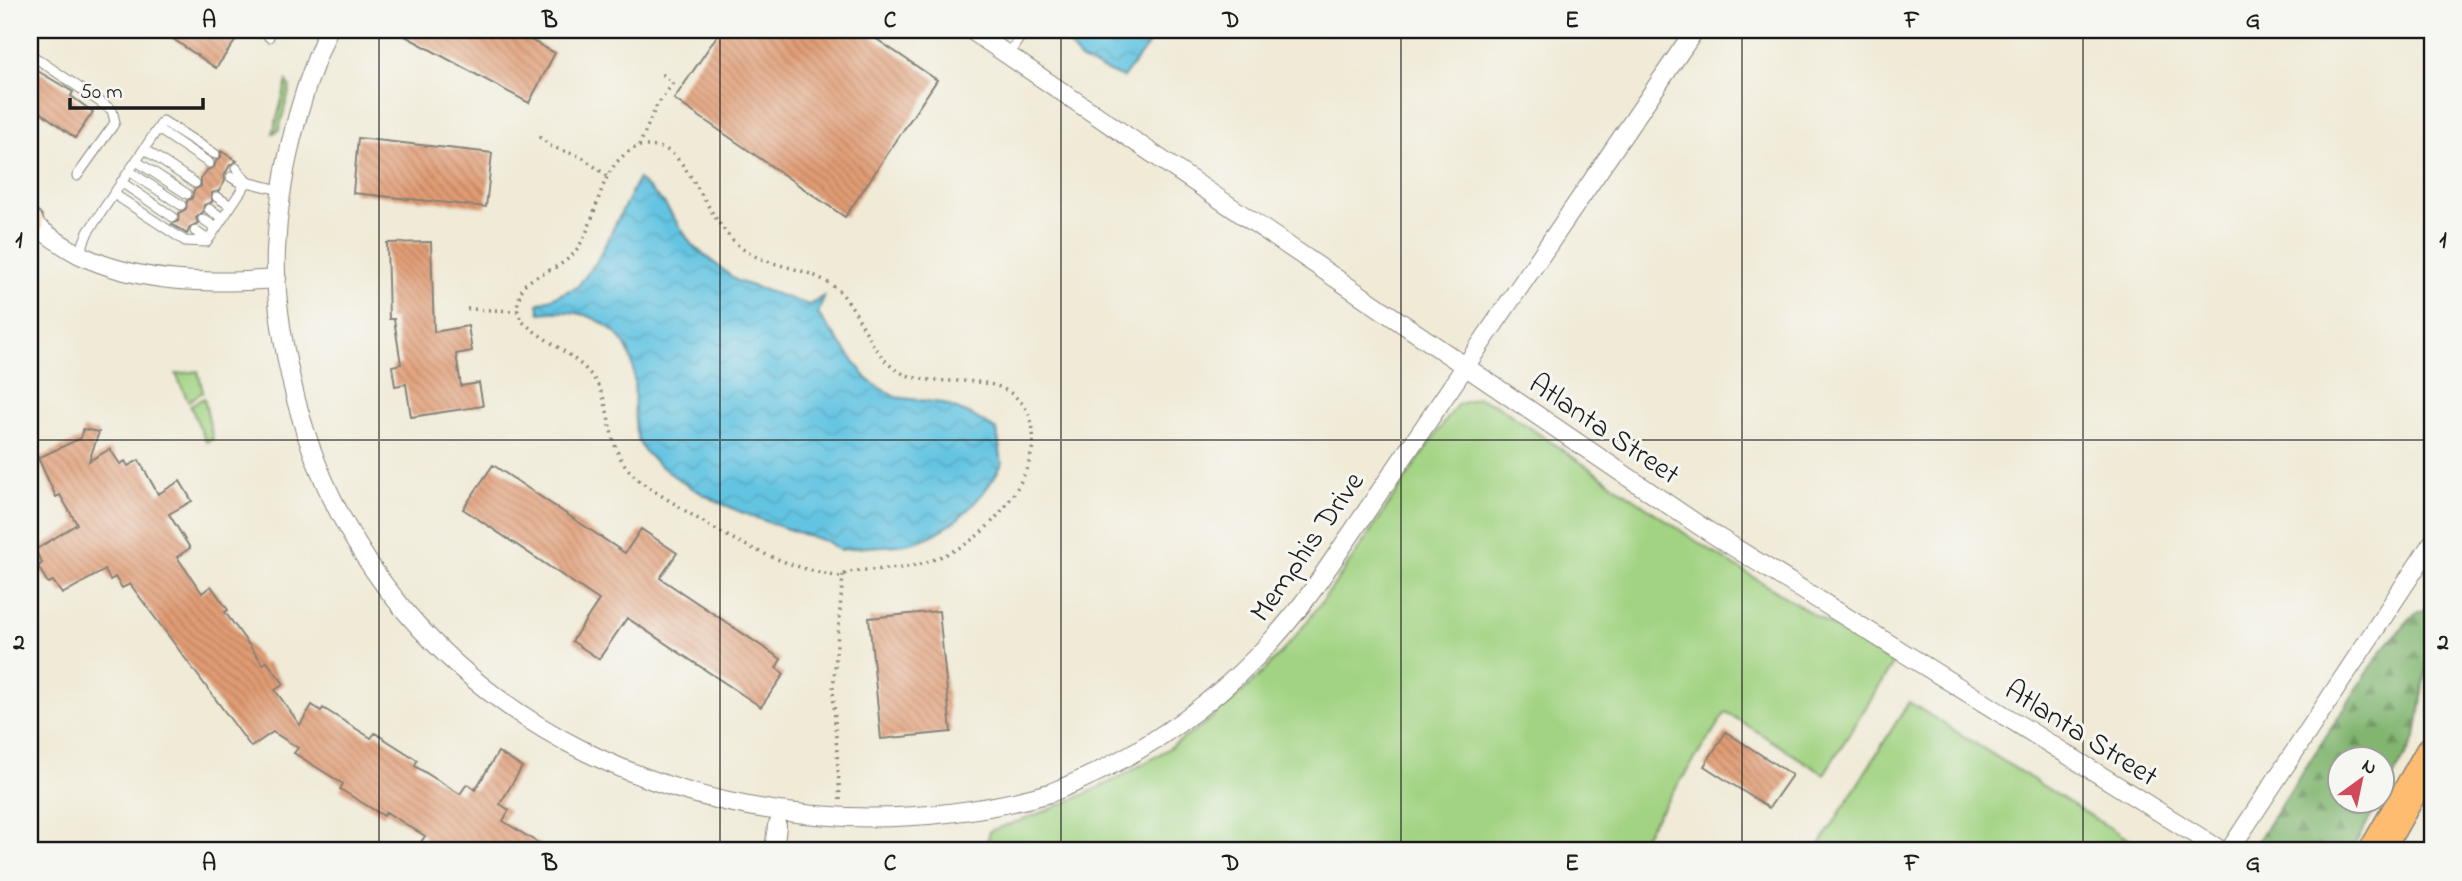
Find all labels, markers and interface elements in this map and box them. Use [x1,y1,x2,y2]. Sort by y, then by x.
text: A [202,5,216,38]
text: B [541,5,558,38]
text: C [884,5,897,38]
text: D [1222,5,1239,38]
text: E [1565,5,1579,38]
text: F [1904,5,1920,38]
text: G [2246,5,2260,38]
scale bar [70,66,203,110]
text: 50 m [80,78,123,108]
text: 1 [15,225,23,258]
text: 1 [2439,225,2447,258]
street label: Atlanta Street [1519,364,1688,497]
street label: Memphis Drive [1240,463,1377,632]
text: 2 [12,627,25,660]
text: 2 [2436,627,2449,660]
street label: Atlanta Street [1995,670,2166,799]
north arrow [2326,744,2396,814]
text: N [2356,753,2382,783]
text: A [202,848,216,881]
text: B [541,848,558,881]
text: C [884,848,897,881]
text: D [1222,848,1239,881]
text: E [1565,848,1579,881]
text: F [1904,848,1920,881]
text: G [2246,848,2260,881]

